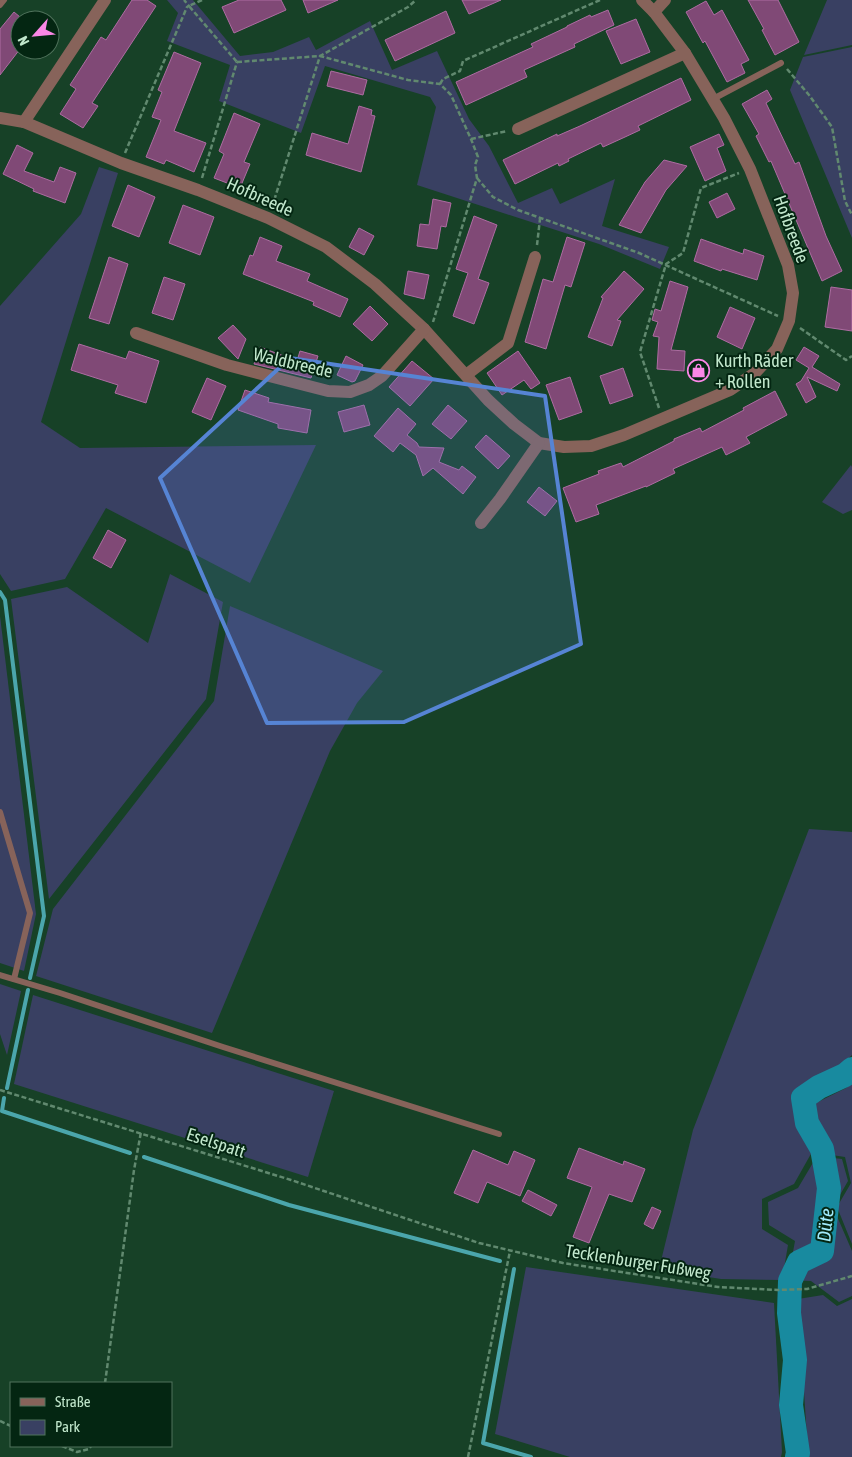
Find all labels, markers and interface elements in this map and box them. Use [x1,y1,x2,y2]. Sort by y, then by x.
north arrow [10,10,60,60]
text: N [14,34,32,48]
street label: Hofbreede [224,173,297,220]
street label: Hofbreede [770,192,813,266]
street label: Waldbreede [251,343,335,382]
place label: Kurth Räder + Rollen [715,350,794,392]
shop icon: Kurth Räder + Rollen [687,359,711,383]
street label: Eselspatt [184,1123,248,1162]
water label: Düte [812,1207,838,1243]
street label: Tecklenburger Fußweg [564,1240,713,1283]
legend [10,1382,172,1447]
text: Straße [55,1393,91,1410]
text: Park [55,1418,80,1435]

